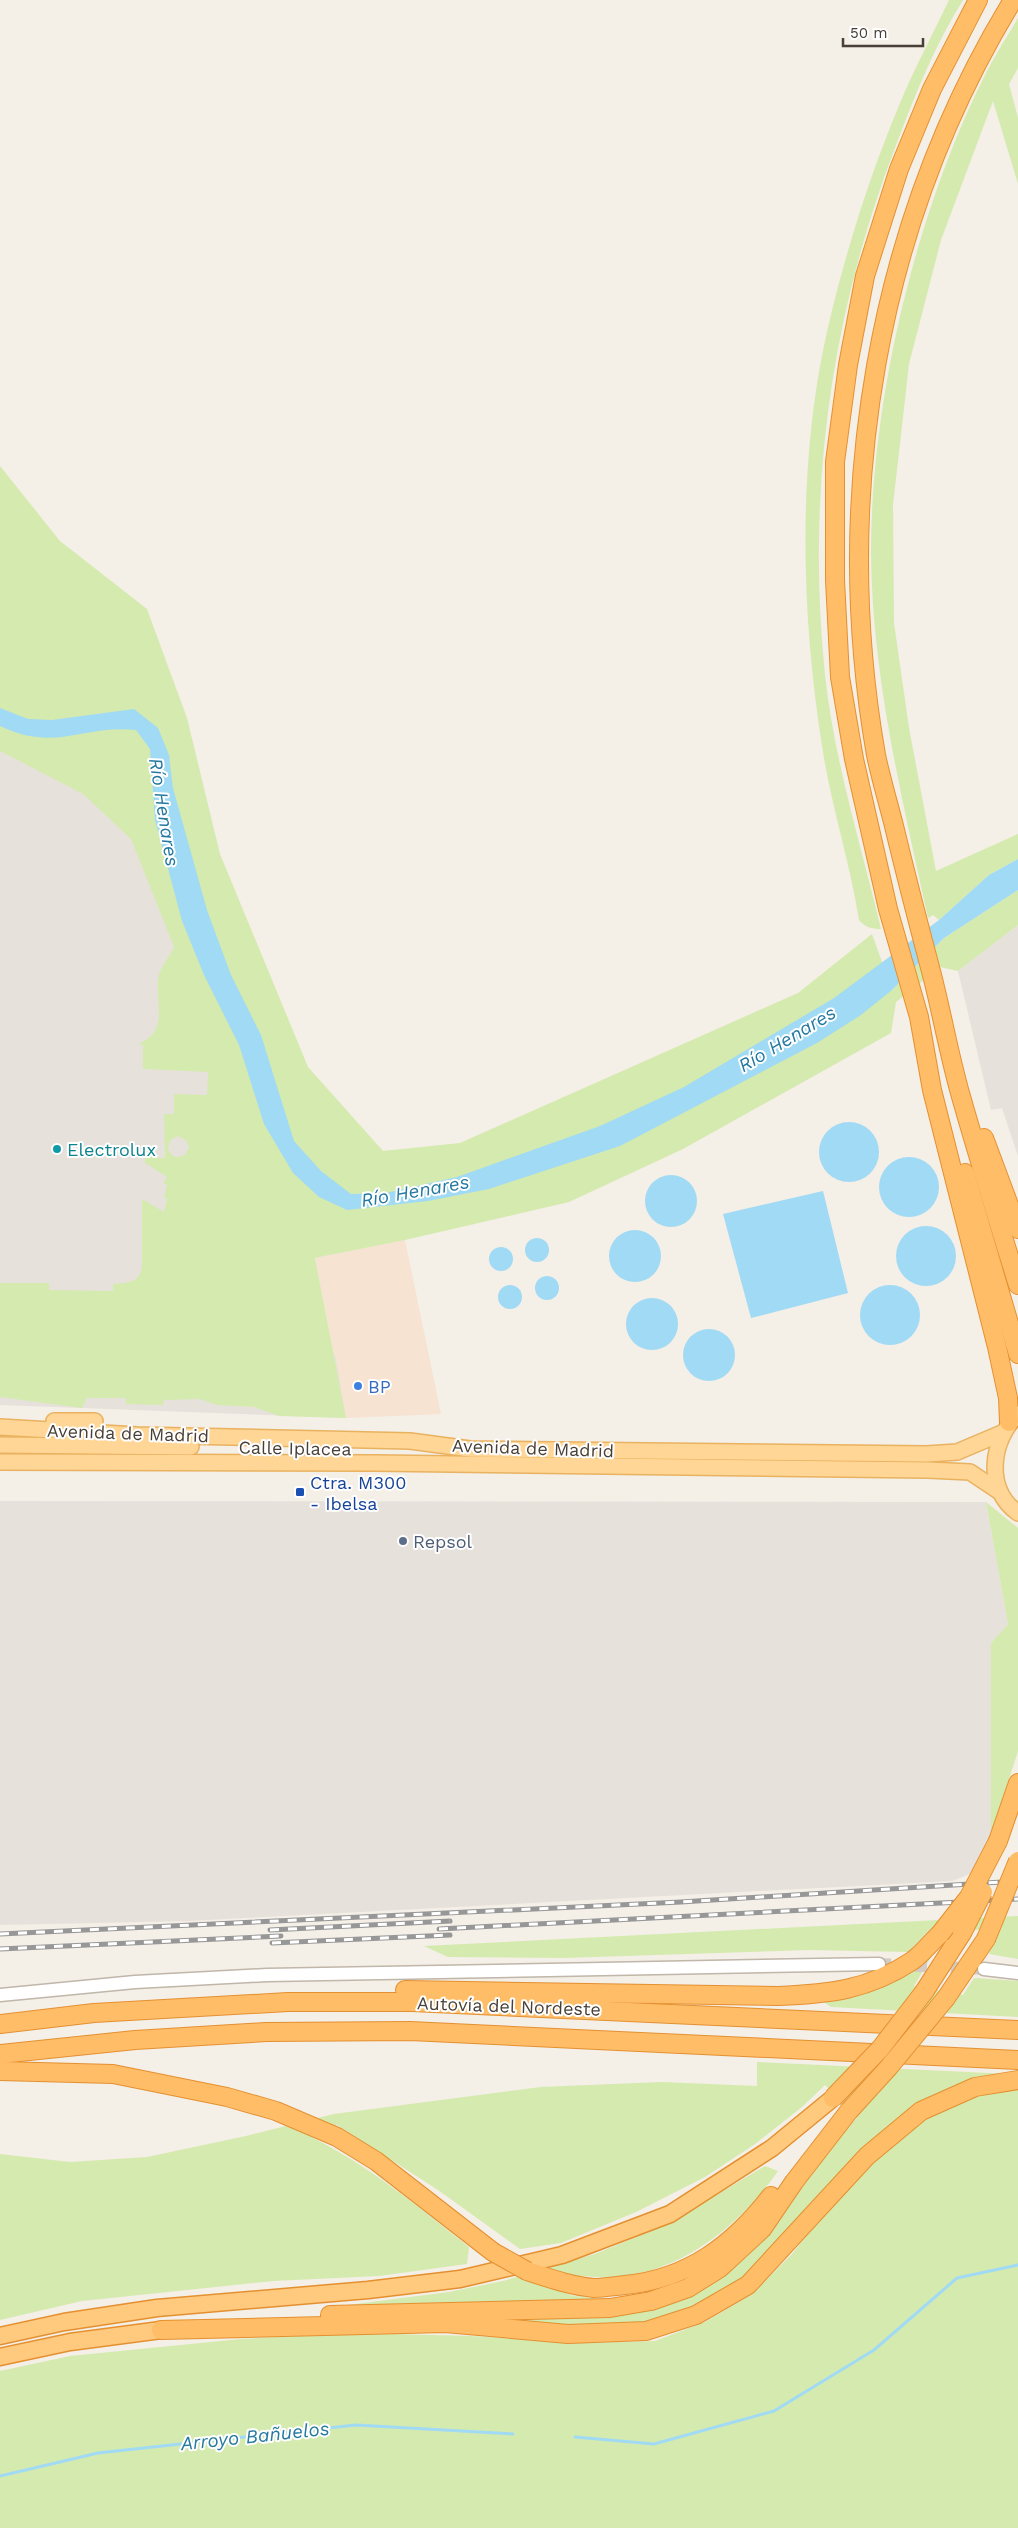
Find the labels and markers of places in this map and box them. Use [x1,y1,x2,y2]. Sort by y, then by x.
place label: Electrolux [67,1139,156,1160]
marker: Electrolux [51,1143,63,1155]
place label: BP [368,1376,391,1397]
marker: BP [352,1380,364,1392]
place label: Ctra. M300 - Ibelsa [310,1472,406,1514]
marker: Ctra. M300 - Ibelsa [294,1486,306,1498]
place label: Repsol [413,1531,473,1552]
marker: Repsol [397,1535,409,1547]

